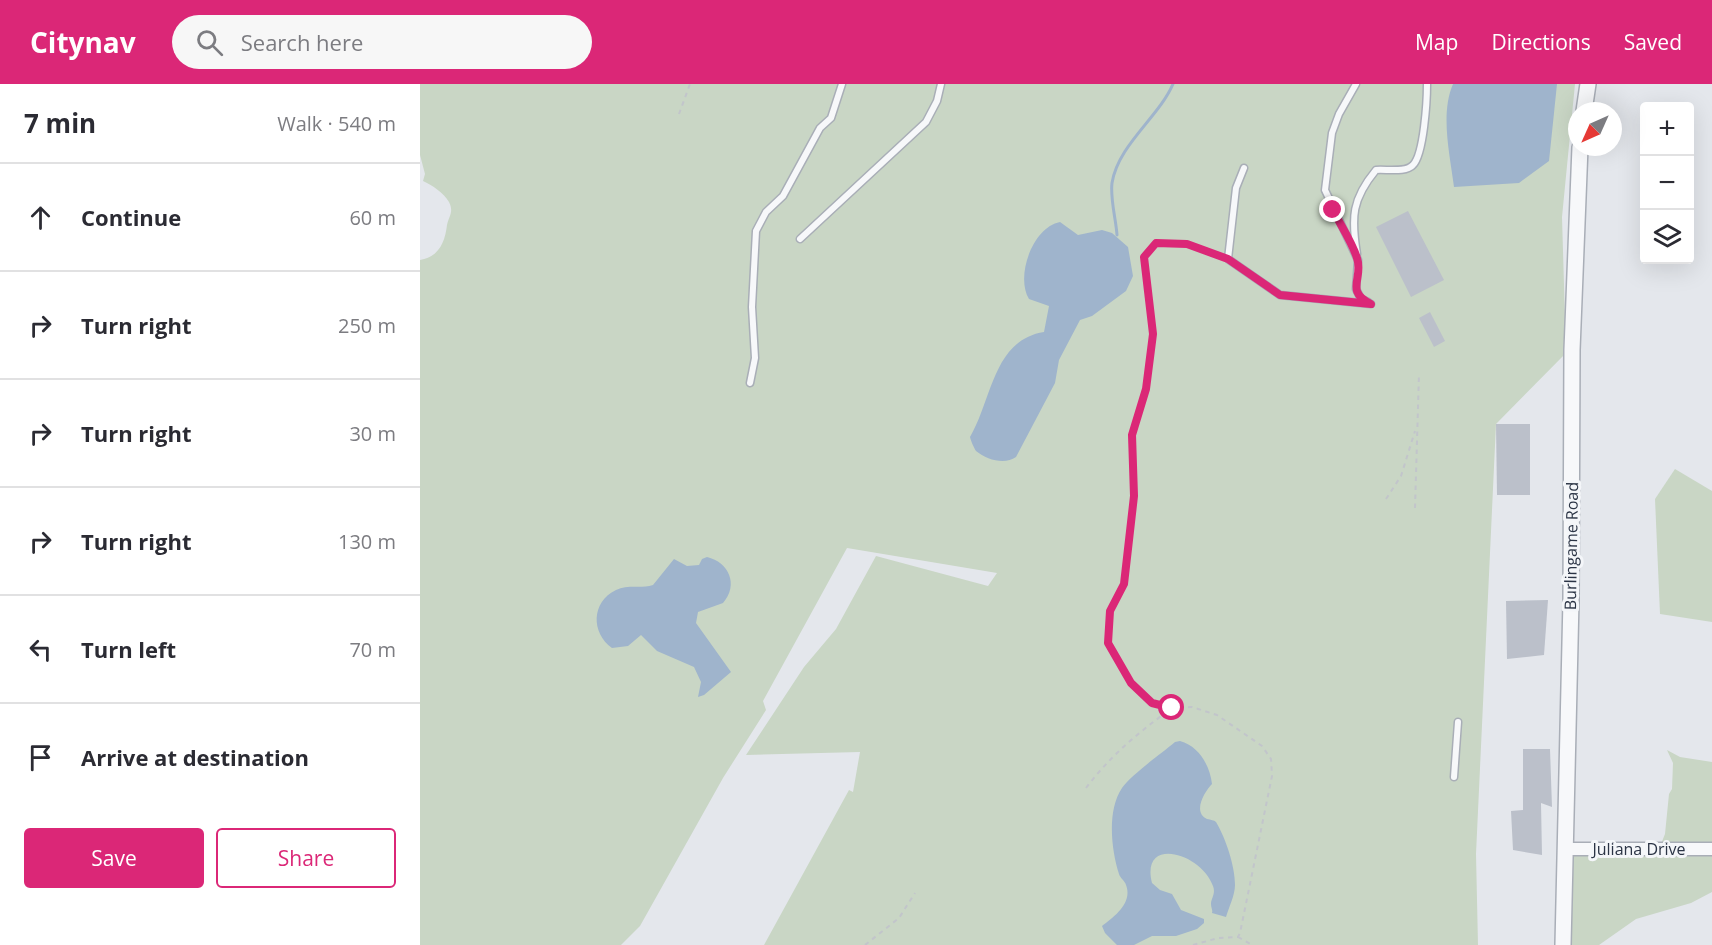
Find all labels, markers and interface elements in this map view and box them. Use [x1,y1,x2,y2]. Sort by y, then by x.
search box [172,15,592,69]
text: Citynav [30,23,136,61]
icon: search [193,26,226,59]
text: Search here [241,27,363,57]
text: Map [1415,28,1458,56]
text: Directions [1491,28,1591,56]
text: Saved [1624,28,1682,56]
north arrow [1568,102,1622,156]
map controls [1640,102,1694,264]
button: + [1640,102,1694,156]
text: 7 min [24,105,96,141]
text: Walk · 540 m [277,110,396,137]
button: − [1640,156,1694,210]
route end [1319,196,1345,222]
icon: ahead [24,201,57,234]
text: Continue [81,202,181,232]
text: 60 m [349,204,396,231]
button: layers [1640,210,1694,264]
icon: right [24,309,57,342]
text: Turn right [81,310,192,340]
text: 250 m [338,312,396,339]
icon: right [24,417,57,450]
text: Turn right [81,418,192,448]
text: 30 m [349,420,396,447]
street label: Burlingame Road [1559,482,1583,610]
icon: right [24,525,57,558]
text: Turn right [81,526,192,556]
text: 130 m [338,528,396,555]
icon: left [24,633,57,666]
text: Turn left [81,634,176,664]
text: 70 m [349,636,396,663]
route start [1158,694,1184,720]
icon: arrive [24,741,57,774]
text: Arrive at destination [81,742,309,772]
button: Save [24,828,204,888]
button: Share [216,828,396,888]
street label: Juliana Drive [1590,838,1686,860]

